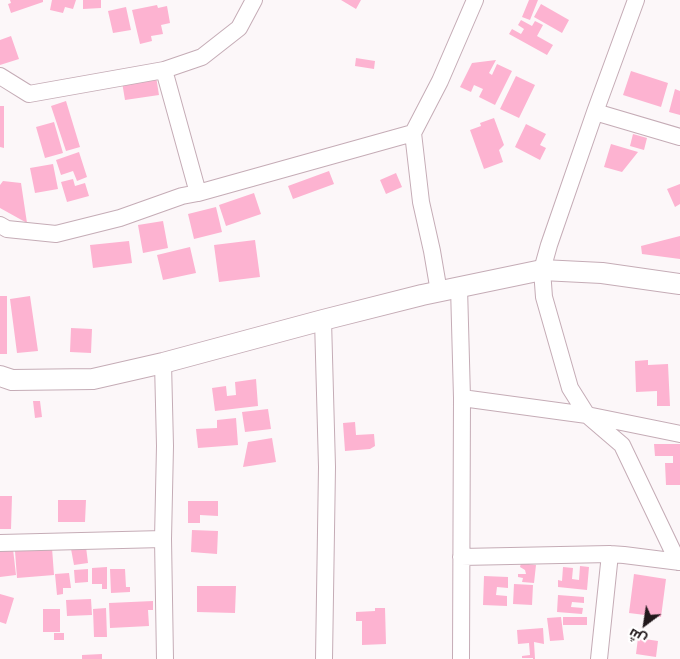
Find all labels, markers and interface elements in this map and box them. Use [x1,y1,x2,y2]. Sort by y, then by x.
north arrow [620,599,670,649]
text: ش [625,625,650,649]

